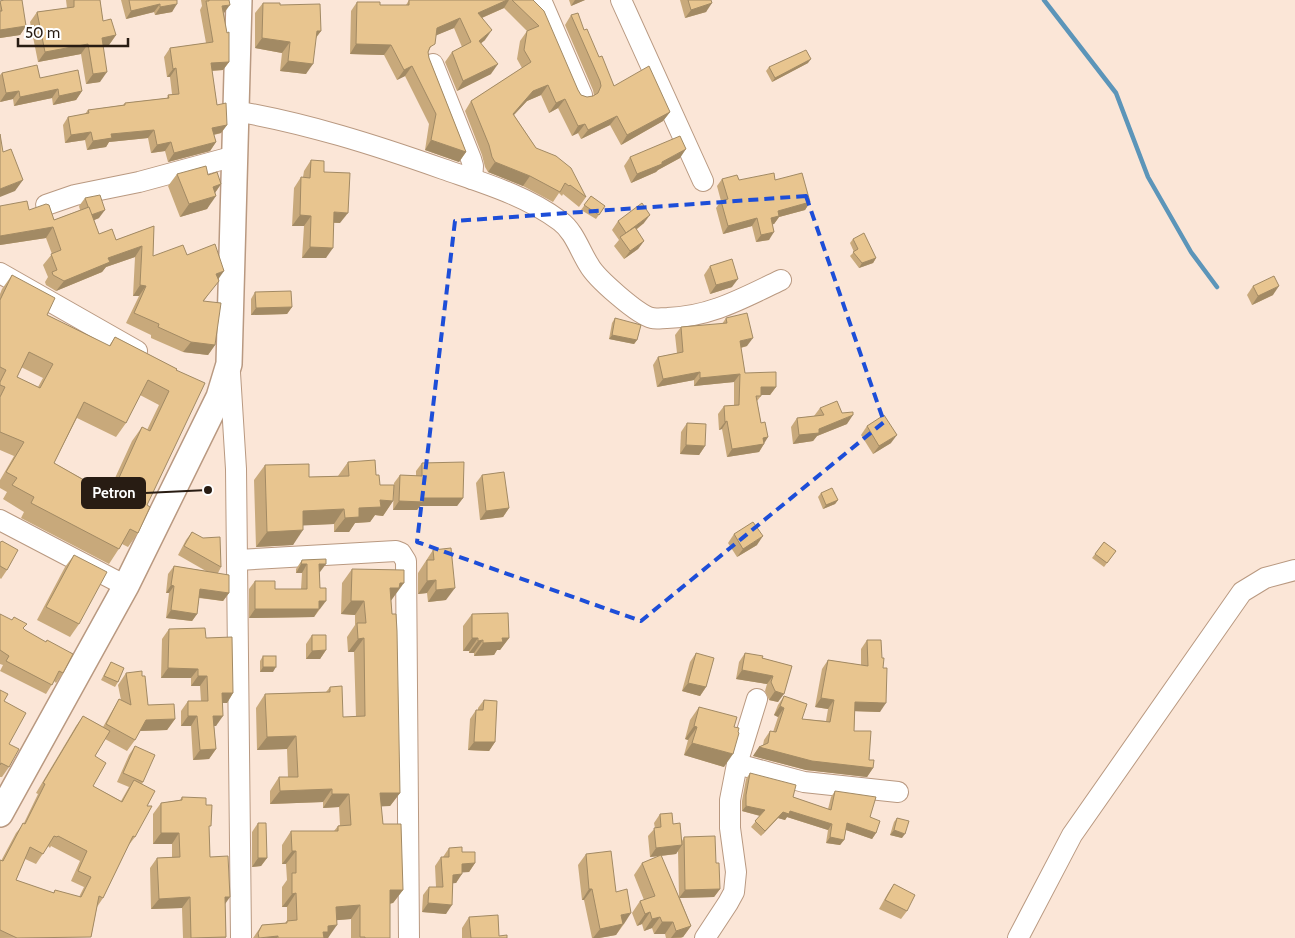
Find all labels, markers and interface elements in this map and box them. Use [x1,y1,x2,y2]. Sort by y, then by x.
scale bar [18,15,128,47]
text: 50 m [25,24,60,42]
callout: Petron [82,478,145,508]
text: Petron [92,484,136,502]

